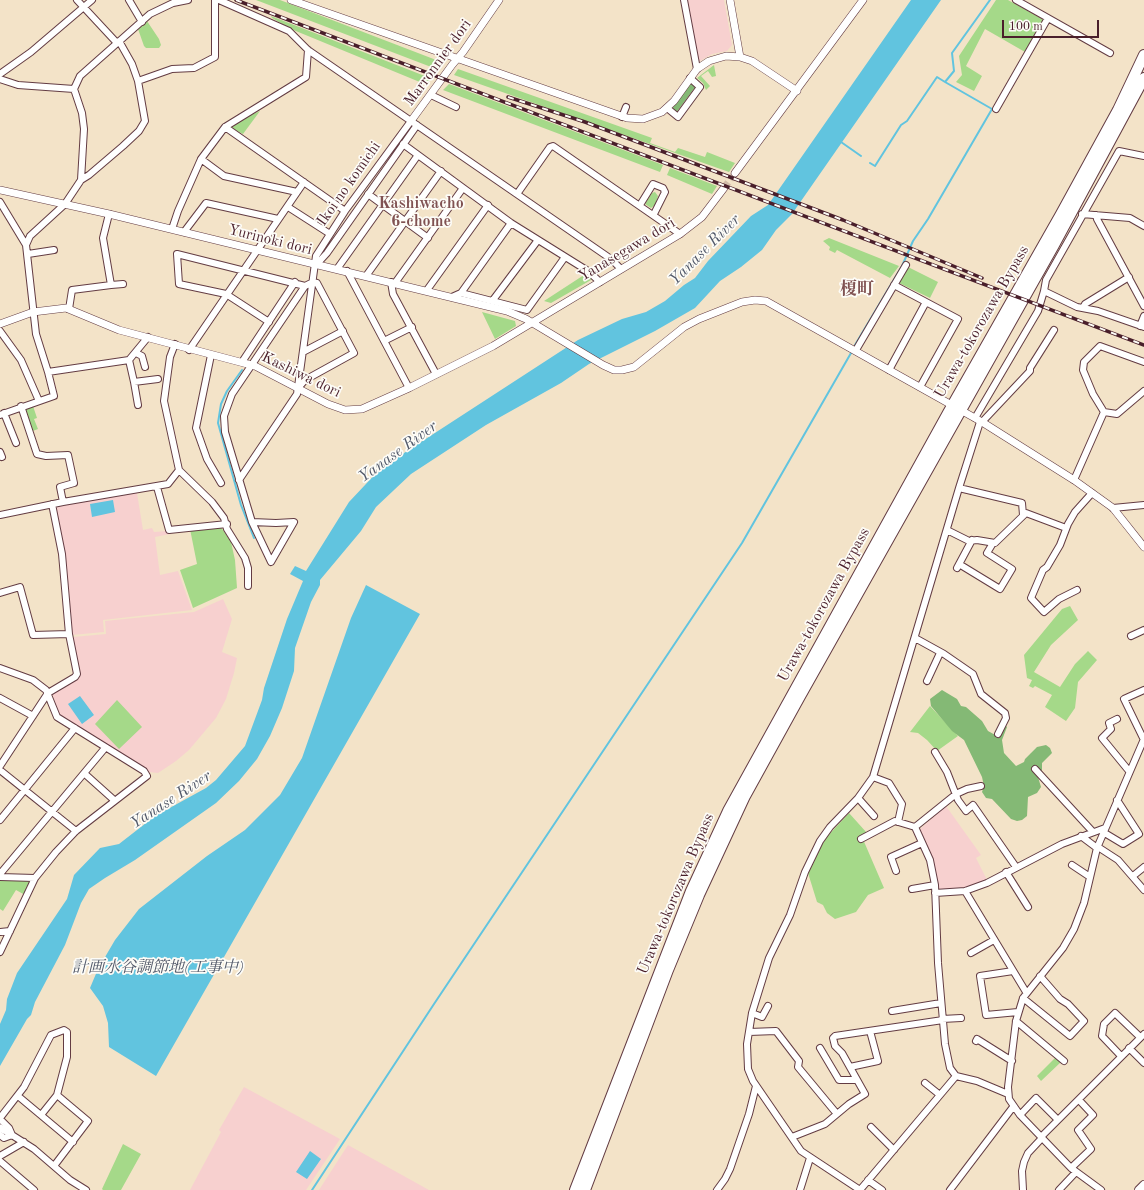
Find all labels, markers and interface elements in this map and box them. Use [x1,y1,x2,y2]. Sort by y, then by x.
scale bar [1004,12,1101,38]
street label: Marronnier dori [401,16,475,110]
text: 100 m [1009,21,1043,33]
street label: Ikoi no komichi [313,138,385,230]
district label: Kashiwacho 6-chome [378,194,464,232]
water label: Yanase River [666,211,744,289]
street label: Yanasegawa dori [575,214,679,286]
street label: Yurinoki dori [226,221,314,259]
street label: Urawa-tokorozawa Bypass [931,242,1033,402]
district label: 榎町 [840,280,874,300]
street label: Kashiwa dori [259,348,343,402]
water label: Yanase River [355,417,441,487]
street label: Urawa-tokorozawa Bypass [774,525,874,685]
water label: Yanase River [127,767,215,833]
street label: Urawa-tokorozawa Bypass [634,811,718,977]
water label: 計画水谷調節地(工事中) [72,958,244,978]

